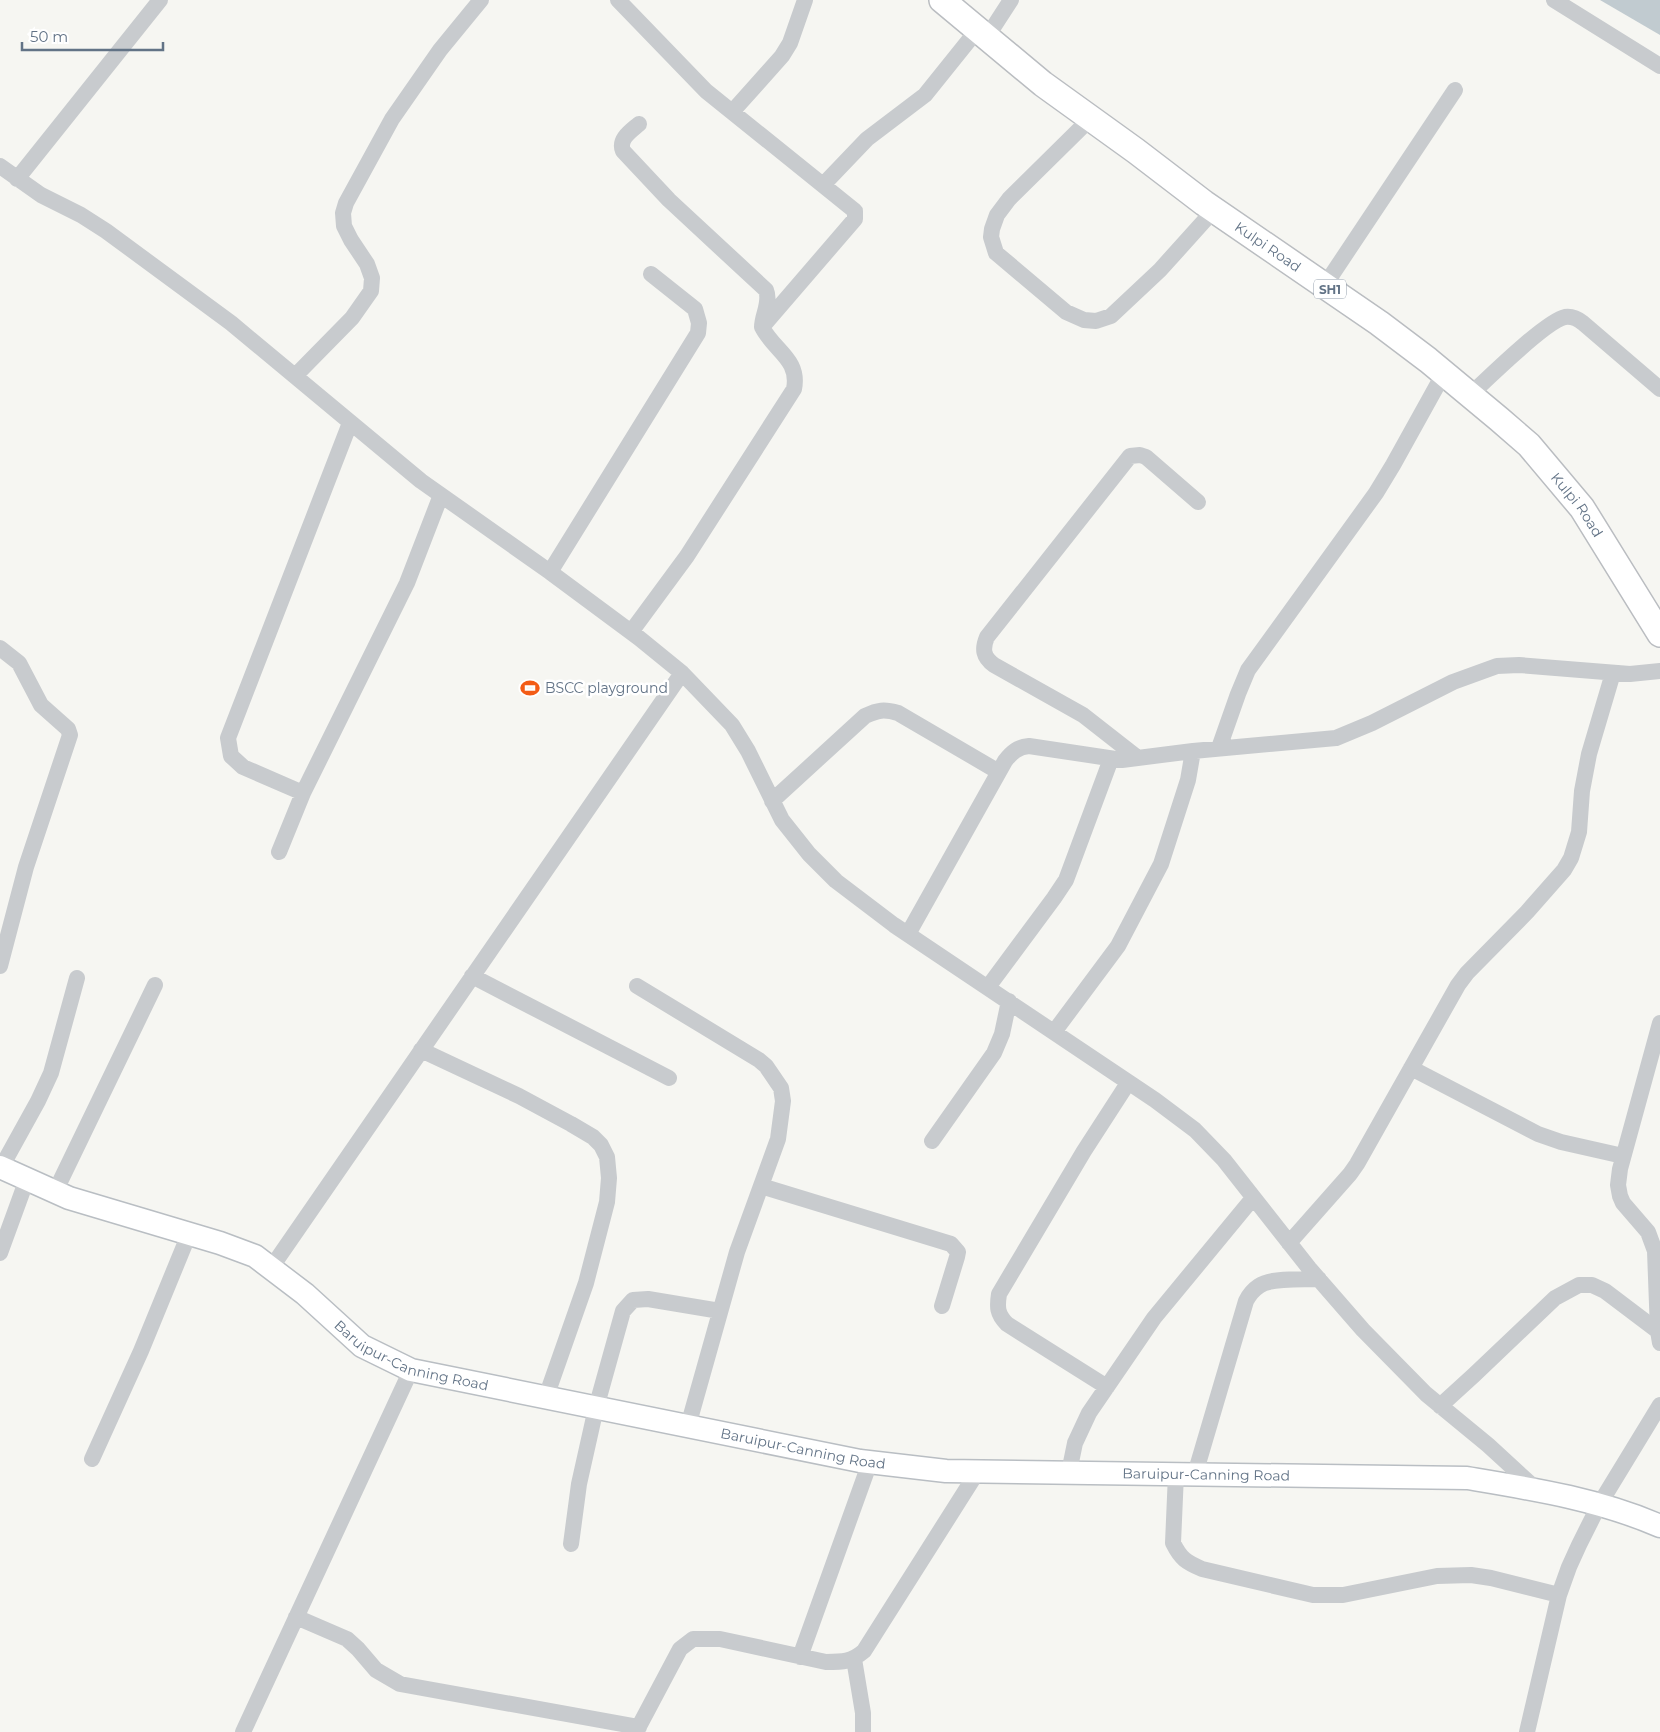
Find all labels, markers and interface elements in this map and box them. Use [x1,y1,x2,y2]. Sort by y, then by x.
scale bar [22,20,164,52]
text: 50 m [30,27,68,46]
street label: Kulpi Road [1231,218,1304,276]
road number: SH1 [1314,280,1346,298]
street label: Kulpi Road [1547,469,1607,541]
sports icon: BSCC playground [519,677,541,699]
place label: BSCC playground [545,679,668,697]
street label: Baruipur-Canning Road [331,1316,490,1394]
street label: Baruipur-Canning Road [719,1424,887,1473]
street label: Baruipur-Canning Road [1122,1464,1290,1485]

